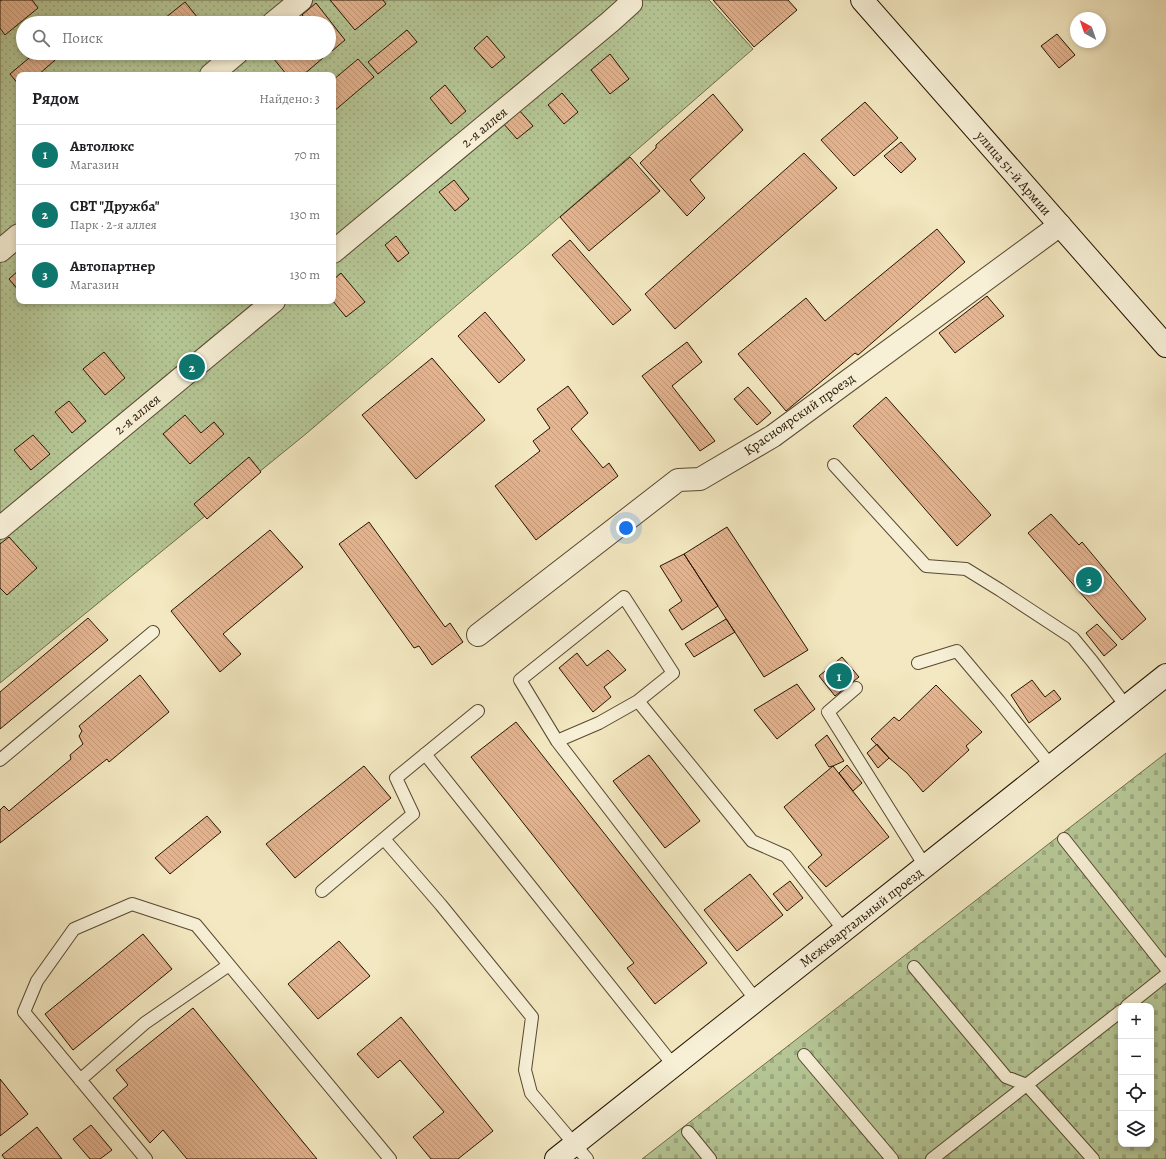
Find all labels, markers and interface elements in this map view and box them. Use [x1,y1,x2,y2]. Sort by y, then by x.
north arrow [1070,12,1106,48]
search box [16,16,336,60]
icon: search [30,27,52,49]
text: Поиск [62,28,103,48]
text: Рядом [32,87,79,110]
text: Найдено: 3 [259,90,320,107]
street label: 2-я аллея [457,102,511,152]
street label: улица 51-й Армии [971,126,1056,220]
text: Автолюкс [70,136,134,156]
text: 1 [43,146,47,163]
text: 70 m [294,146,320,163]
text: Магазин [70,156,119,173]
text: СВТ "Дружба" [70,196,160,216]
text: 2 [42,206,48,223]
text: 130 m [290,206,320,223]
text: Парк · 2-я аллея [70,216,157,233]
text: Автопартнер [70,256,155,276]
text: 3 [42,266,48,283]
text: 130 m [290,266,320,283]
text: Магазин [70,276,119,293]
pin: 2 [179,352,205,382]
street label: Красноярский проезд [740,369,859,460]
street label: 2-я аллея [110,389,164,439]
your location [616,518,636,538]
pin: 3 [1076,565,1102,595]
pin: 1 [826,661,852,691]
street label: Межквартальный проезд [796,863,927,972]
map controls [1118,1003,1154,1147]
button: + [1118,1003,1154,1039]
button: − [1118,1039,1154,1075]
button: locate [1118,1075,1154,1111]
button: layers [1118,1111,1154,1147]

